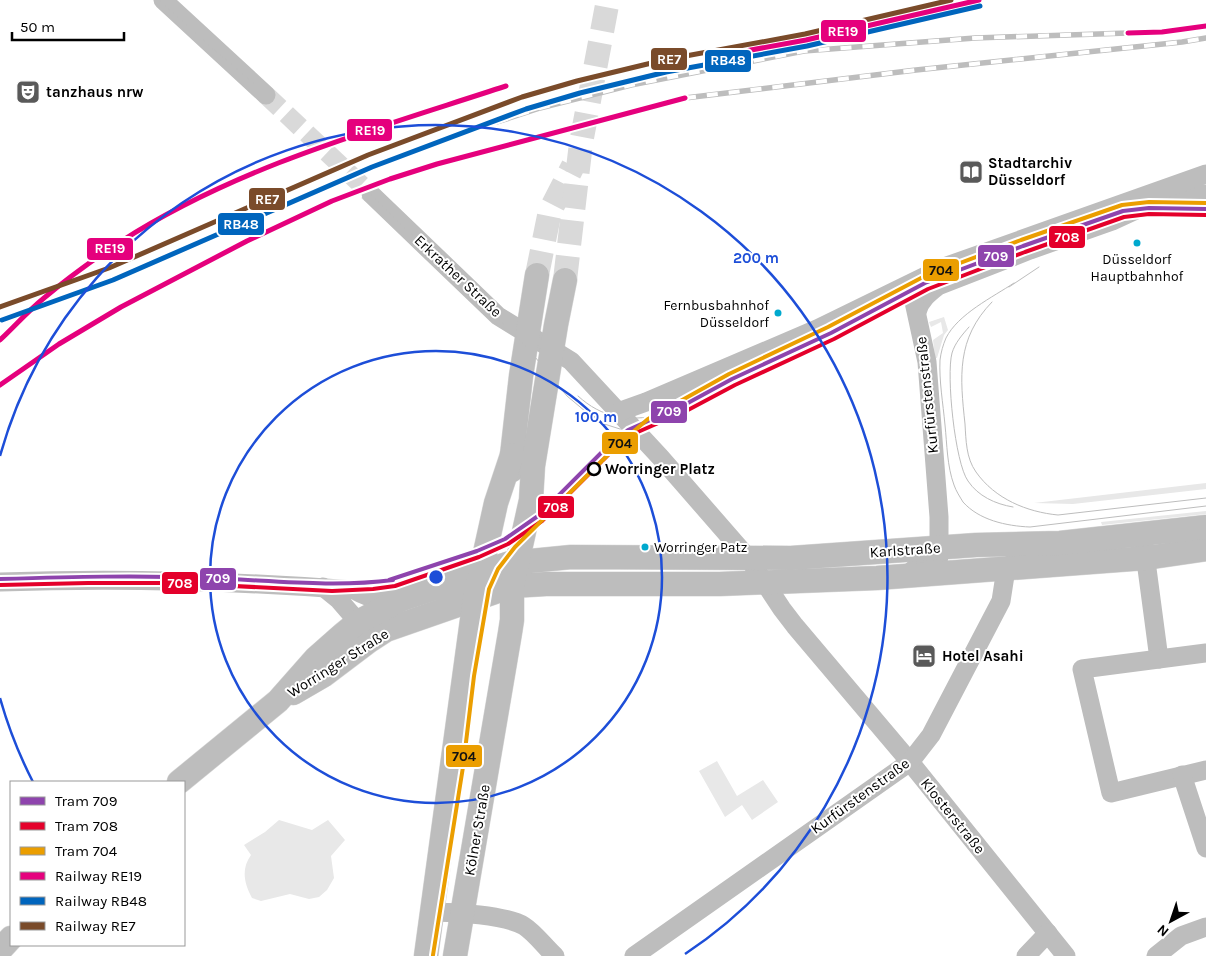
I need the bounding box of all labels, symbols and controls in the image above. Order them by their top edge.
scale bar [12,10,125,42]
text: 50 m [20,18,55,36]
line badge: RE19 [820,19,867,43]
text: RE19 [828,23,858,40]
line badge: RE7 [650,47,688,71]
line badge: RB48 [704,49,752,73]
text: RE7 [657,51,681,68]
text: RB48 [710,52,746,69]
theatre icon: tanzhaus nrw [15,79,41,105]
place label: tanzhaus nrw [46,83,144,101]
line badge: RE19 [346,118,393,142]
text: RE19 [355,122,385,139]
place label: Stadtarchiv Düsseldorf [988,154,1072,189]
library icon: Stadtarchiv Düsseldorf [958,159,984,185]
line badge: RE7 [248,187,286,211]
text: RE7 [255,191,279,208]
line badge: RB48 [217,212,265,236]
text: RB48 [223,216,259,233]
line badge: 708 [1048,225,1086,249]
text: 708 [1055,229,1079,246]
street label: Erkrather Straße [411,231,505,321]
line badge: RE19 [86,237,134,261]
marker: Düsseldorf Hauptbahnhof [1132,238,1142,248]
text: RE19 [95,240,125,257]
line badge: 709 [977,244,1015,268]
text: 709 [984,248,1008,265]
text: 200 m [733,249,779,267]
place label: Düsseldorf Hauptbahnhof [1091,251,1184,285]
line badge: 704 [922,258,960,282]
text: 704 [929,262,954,279]
place label: Fernbusbahnhof Düsseldorf [663,297,769,331]
marker: Fernbusbahnhof Düsseldorf [773,308,783,318]
street label: Kurfürstenstraße [912,336,942,454]
line badge: 709 [650,400,688,424]
text: 709 [657,403,681,420]
text: 100 m [575,408,617,426]
line badge: 704 [601,431,639,455]
text: 704 [608,435,633,452]
place label: Worringer Platz [605,460,715,478]
marker: Worringer Platz [587,462,601,476]
line badge: 708 [537,495,575,519]
text: 708 [544,499,568,516]
place label: Worringer Patz [654,539,747,556]
street label: Karlstraße [869,539,941,561]
marker: Worringer Patz [640,542,650,552]
line badge: 709 [199,567,237,591]
centre of rings [427,568,445,586]
text: 709 [206,570,230,587]
line badge: 708 [161,571,199,595]
text: 708 [168,575,192,592]
street label: Worringer Straße [284,625,392,701]
hotel icon: Hotel Asahi [911,643,937,669]
place label: Hotel Asahi [942,647,1024,665]
line badge: 704 [445,744,483,768]
text: 704 [452,748,477,765]
street label: Kurfürstenstraße [807,754,913,838]
street label: Klosterstraße [917,774,989,858]
legend [10,781,185,946]
street label: Kölner Straße [460,783,494,877]
text: Tram 709 [55,792,117,810]
text: Tram 708 [55,817,118,835]
text: Tram 704 [55,842,118,860]
text: Railway RE19 [55,867,142,885]
text: Railway RB48 [55,892,147,910]
north arrow [1146,896,1196,946]
text: Railway RE7 [55,917,135,935]
text: N [1154,921,1172,940]

